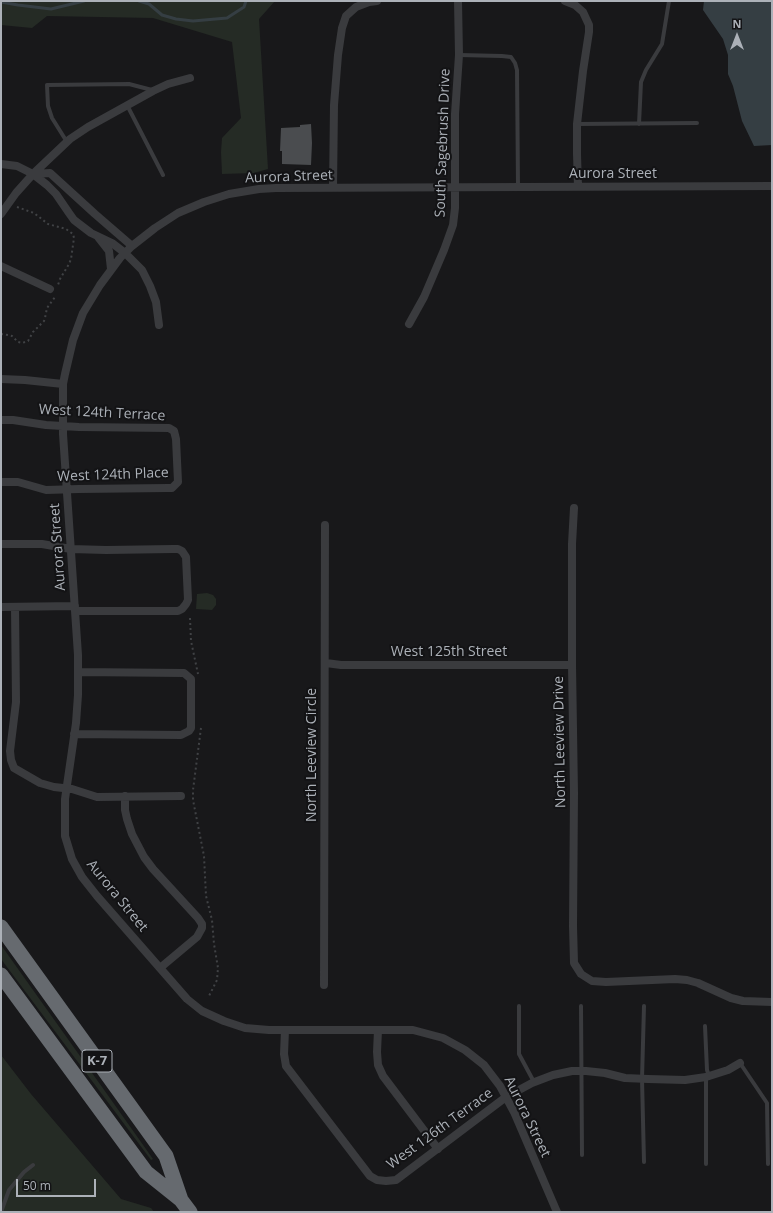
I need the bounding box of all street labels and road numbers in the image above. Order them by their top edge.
street label: South Sagebrush Drive [432,68,454,218]
street label: Aurora Street [569,166,657,182]
street label: Aurora Street [245,167,333,187]
street label: West 124th Terrace [38,401,166,425]
street label: West 124th Place [57,465,169,485]
street label: Aurora Street [47,503,69,591]
street label: West 125th Street [391,644,507,660]
street label: North Leeview Drive [550,676,570,808]
street label: North Leeview Circle [304,688,320,822]
street label: Aurora Street [83,857,151,935]
road number: K-7 [82,1050,112,1072]
street label: Aurora Street [500,1074,554,1160]
street label: West 126th Terrace [384,1085,496,1173]

